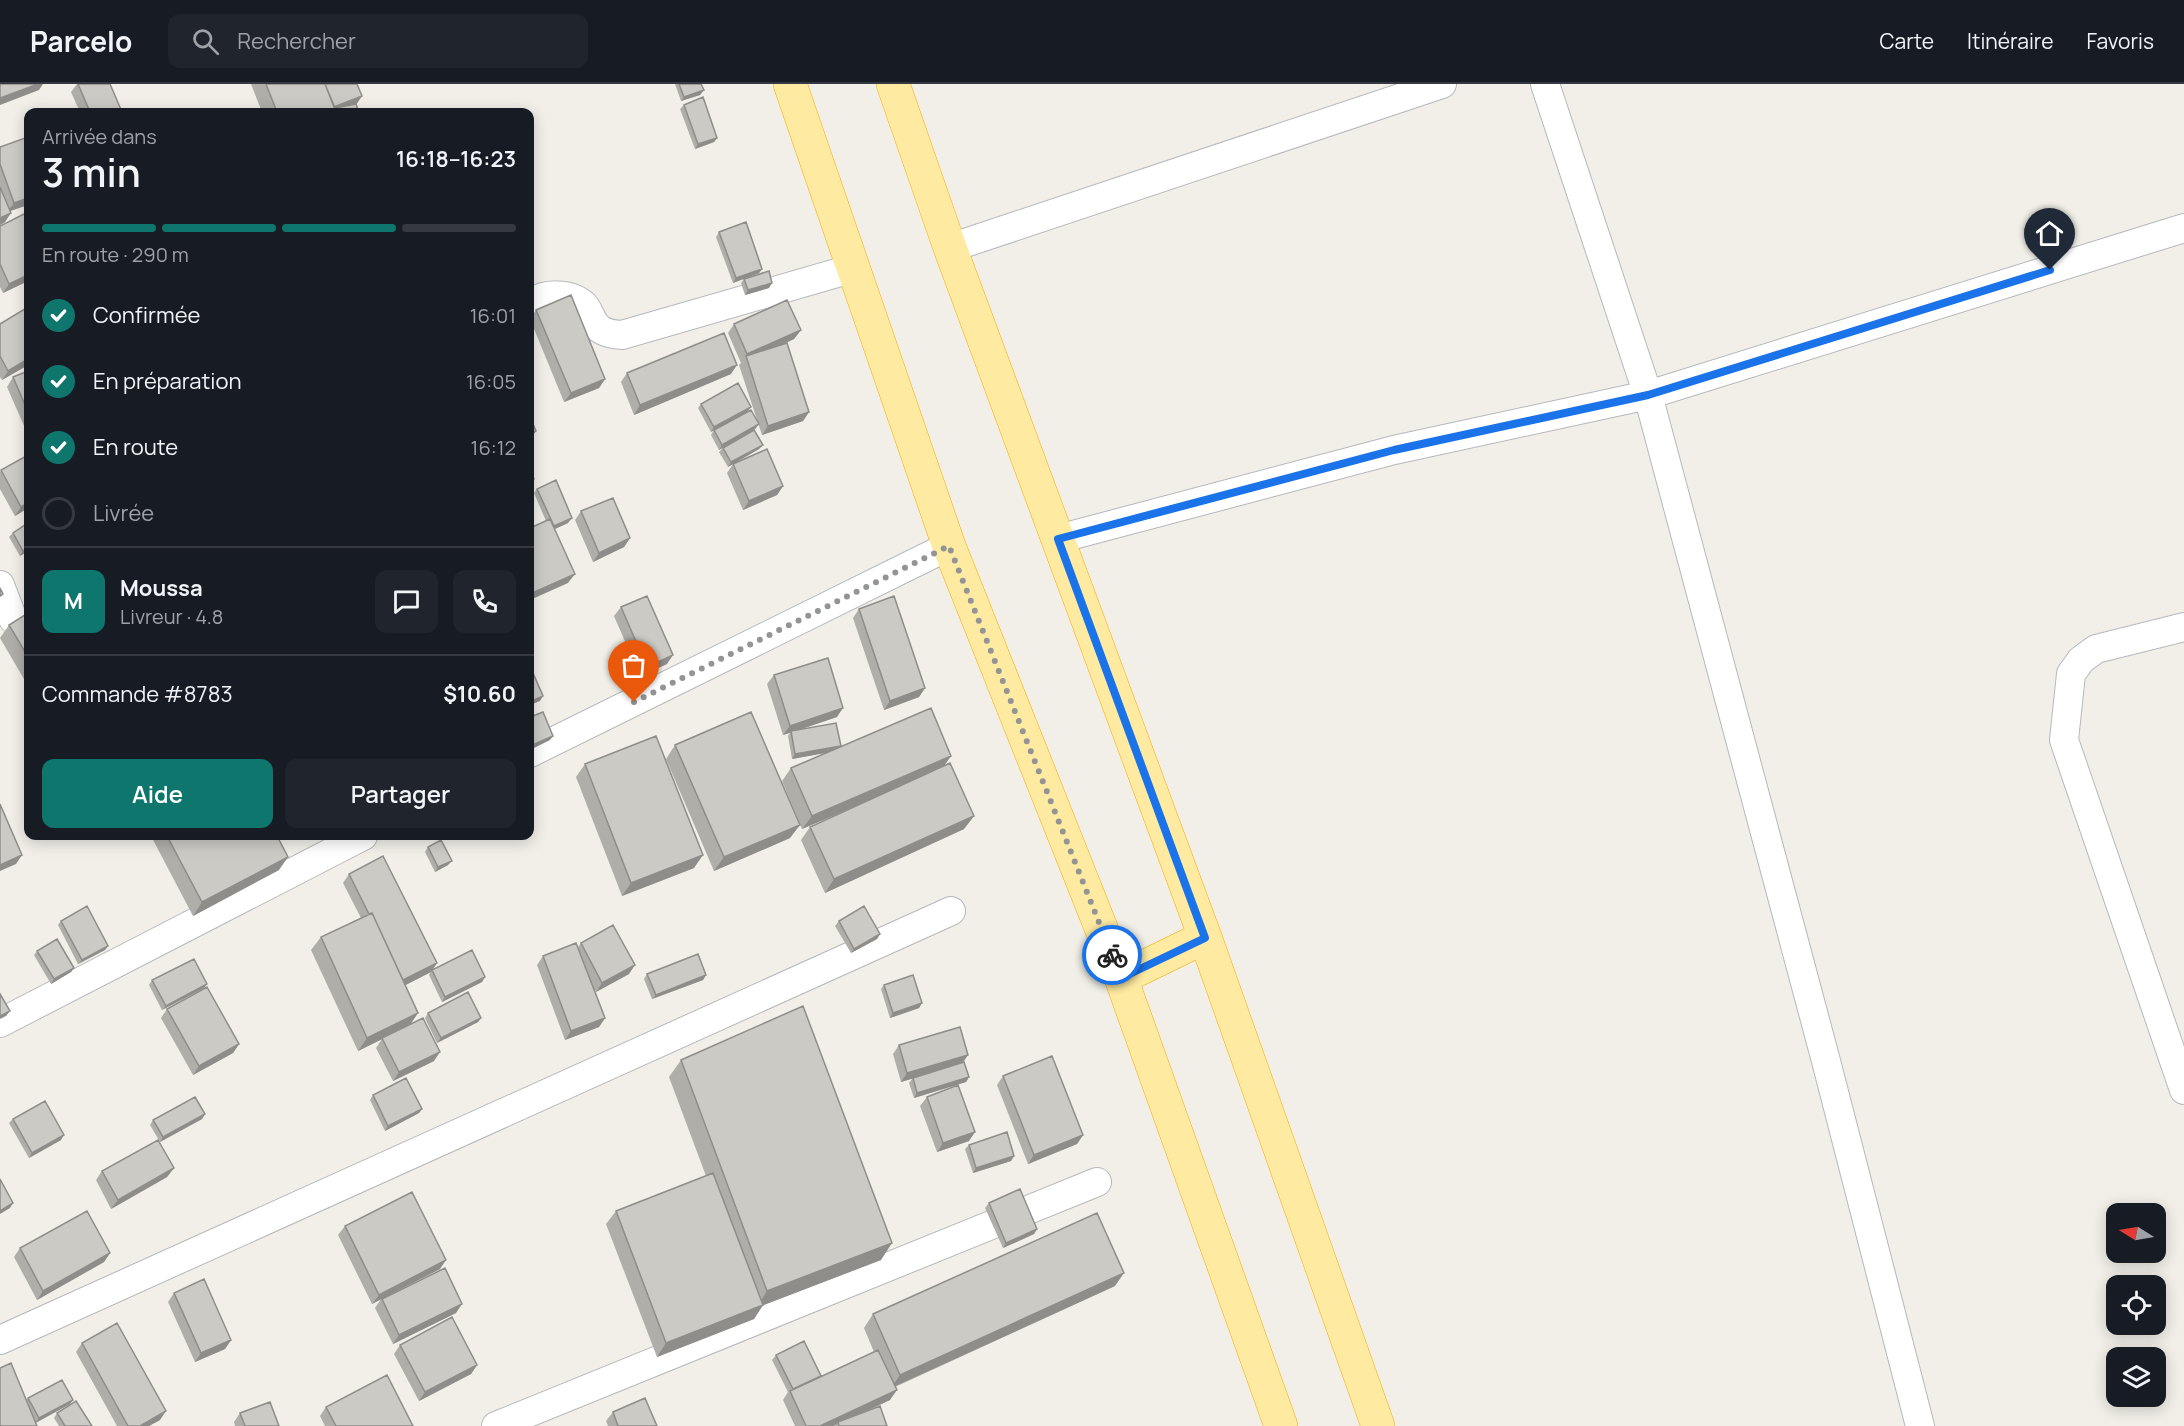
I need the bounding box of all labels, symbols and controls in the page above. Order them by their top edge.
search box [168,14,588,68]
text: Parcelo [30,22,132,60]
icon: search [189,25,222,58]
text: Rechercher [237,26,356,56]
text: Carte [1880,27,1934,55]
text: Itinéraire [1967,27,2053,55]
text: Favoris [2086,27,2154,55]
text: Arrivée dans [42,123,157,150]
text: 16:18–16:23 [396,144,516,174]
text: 3 min [42,145,141,199]
pin [2024,208,2075,270]
icon: home [2033,217,2066,250]
text: En route · 290 m [42,241,189,268]
icon: check [42,299,75,332]
text: Confirmée [93,300,200,330]
text: 16:01 [470,302,516,329]
icon: check [42,365,75,398]
text: En préparation [93,366,241,396]
text: 16:05 [466,368,516,395]
icon: check [42,431,75,464]
text: En route [93,432,178,462]
text: 16:12 [471,434,516,461]
text: Livrée [93,498,154,528]
button: chat [375,570,438,633]
button: phone [453,570,516,633]
text: Moussa [120,573,203,603]
text: M [64,586,83,616]
text: Livreur · 4.8 [120,603,223,630]
pin [608,640,659,702]
icon: bag [617,649,650,682]
text: Commande #8783 [42,679,233,709]
text: $10.60 [443,679,516,709]
button: Aide [42,759,273,828]
button: Partager [285,759,516,828]
courier [1082,925,1142,985]
icon: bike [1096,939,1129,972]
north arrow [2106,1203,2166,1263]
map controls [2106,1203,2166,1407]
button: locate [2106,1275,2166,1335]
button: layers [2106,1347,2166,1407]

